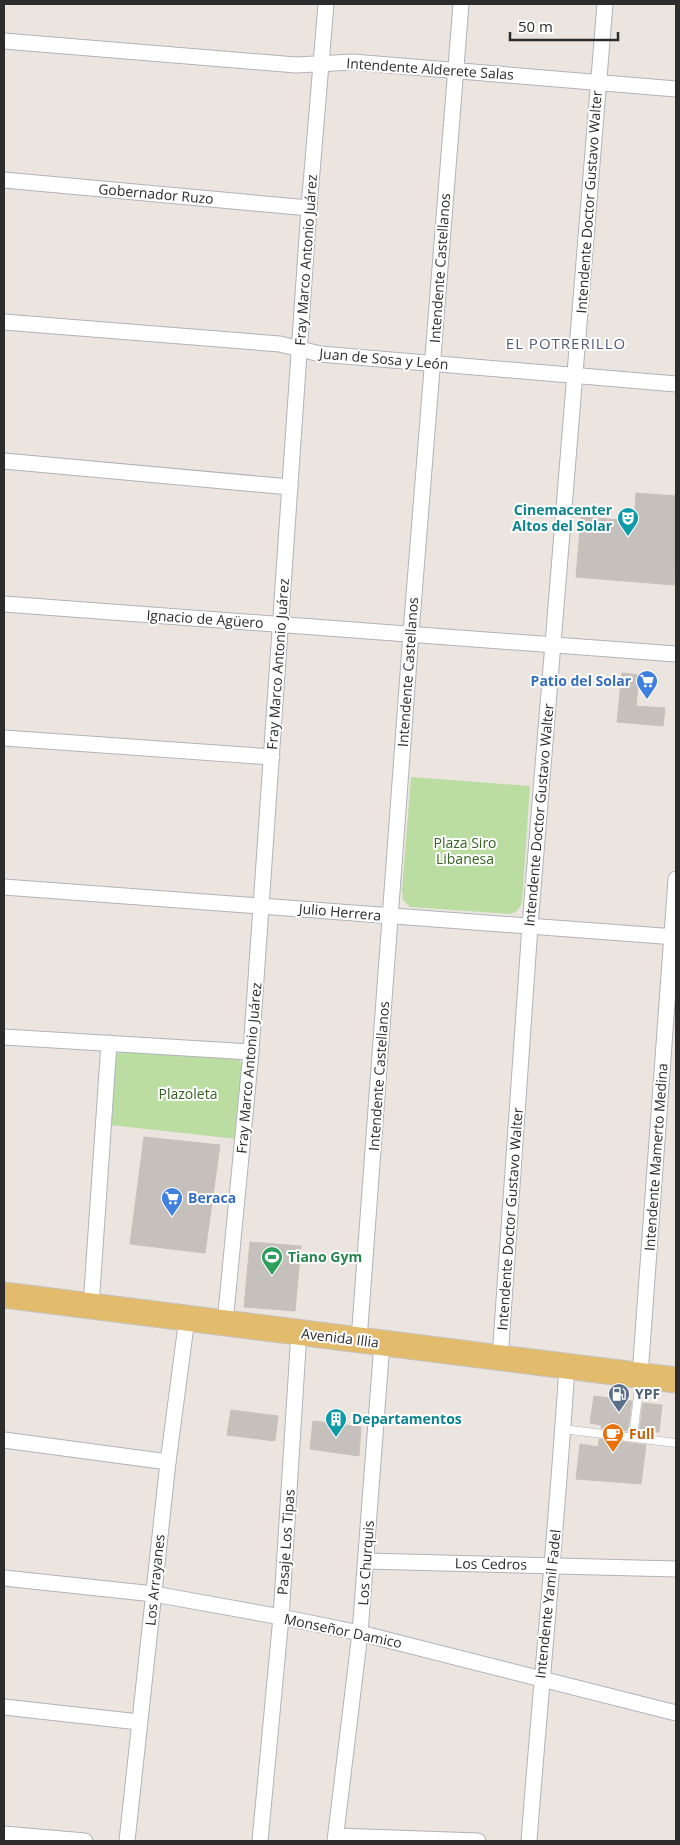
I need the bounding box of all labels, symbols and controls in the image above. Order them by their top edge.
scale bar [510,10,618,42]
text: 50 m [518,16,553,36]
street label: Intendente Alderete Salas [346,53,515,84]
street label: Intendente Doctor Gustavo Walter [571,90,606,314]
street label: Fray Marco Antonio Juárez [290,173,321,346]
street label: Gobernador Ruzo [98,179,214,208]
street label: Intendente Castellanos [425,192,454,343]
district label: EL POTRERILLO [506,333,626,353]
street label: Juan de Sosa y León [317,343,449,374]
place label: Cinemacenter Altos del Solar [512,500,613,535]
theatre icon: Cinemacenter Altos del Solar [616,506,640,537]
street label: Fray Marco Antonio Juárez [262,577,293,750]
street label: Intendente Castellanos [393,596,422,747]
street label: Ignacio de Agüero [146,605,264,632]
supermarket icon: Patio del Solar [635,669,659,700]
place label: Patio del Solar [531,671,632,690]
street label: Intendente Doctor Gustavo Walter [519,702,558,927]
park label: Plaza Siro Libanesa [433,833,497,868]
street label: Julio Herrera [296,898,382,925]
street label: Fray Marco Antonio Juárez [232,981,265,1154]
street label: Intendente Castellanos [364,1000,393,1151]
street label: Intendente Mamerto Medina [639,1062,672,1252]
park label: Plazoleta [159,1084,217,1103]
street label: Intendente Doctor Gustavo Walter [492,1107,527,1331]
supermarket icon: Beraca [160,1186,184,1217]
place label: Beraca [188,1188,236,1207]
sports icon: Tiano Gym [260,1245,284,1276]
place label: Tiano Gym [288,1247,362,1266]
street label: Avenida Illia [300,1323,380,1352]
fuel station icon: YPF [607,1382,631,1413]
place label: YPF [635,1384,660,1403]
building icon: Departamentos [324,1407,348,1438]
place label: Departamentos [352,1409,462,1428]
cafe icon: Full [601,1422,625,1453]
place label: Full [629,1424,654,1443]
street label: Pasaje Los Tipas [272,1488,299,1595]
street label: Los Churquis [353,1520,378,1606]
street label: Intendente Yamil Fadel [530,1529,565,1679]
street label: Los Arrayanes [140,1533,169,1627]
street label: Los Cedros [455,1553,528,1574]
street label: Monseñor Damico [282,1609,404,1652]

